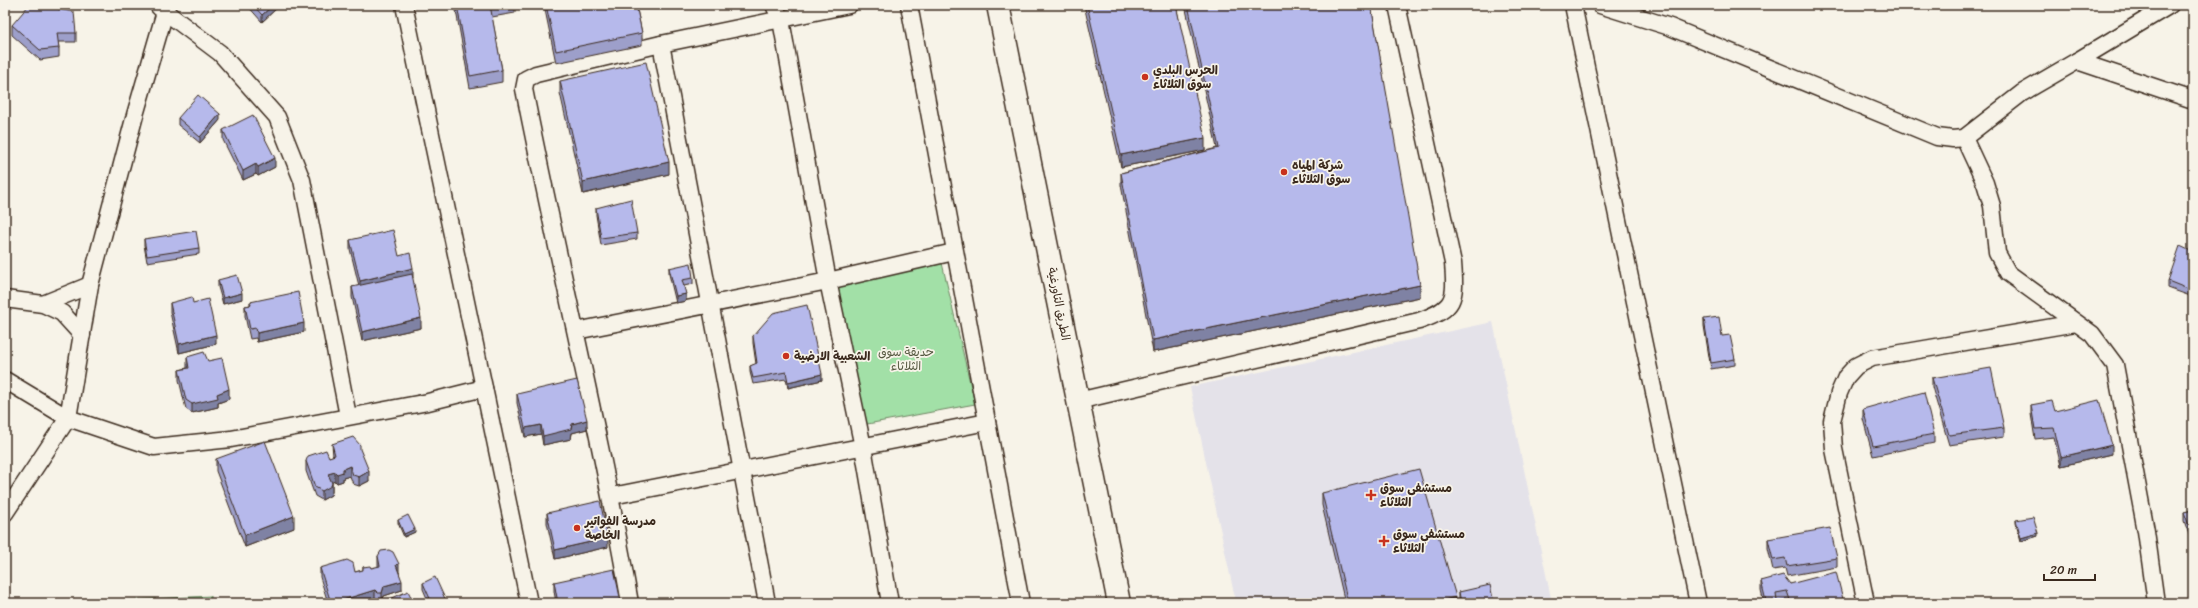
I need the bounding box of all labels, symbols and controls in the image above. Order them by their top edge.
place label: الحرس البلدي سوق الثلاثاء [1153,59,1218,95]
marker: الحرس البلدي سوق الثلاثاء [1140,72,1150,82]
place label: شركة المياه سوق الثلاثاء [1292,154,1350,190]
marker: شركة المياه سوق الثلاثاء [1279,167,1289,177]
street label: الطريق التاورغية [1041,265,1077,343]
park label: حديقة سوق الثلاثاء [878,341,934,377]
place label: الشعبية الارضية [794,345,870,367]
marker: الشعبية الارضية [781,351,791,361]
place label: مستشفى سوق الثلاثاء [1380,477,1452,513]
marker: مستشفى سوق الثلاثاء [1365,489,1377,501]
place label: مدرسة الفواتير الخاصة [584,510,656,546]
marker: مدرسة الفواتير الخاصة [572,523,582,533]
place label: مستشفي سوق الثلاثاء [1393,523,1465,559]
marker: مستشفي سوق الثلاثاء [1378,535,1390,547]
scale bar [2044,556,2095,582]
text: 20 m [2050,559,2077,581]

